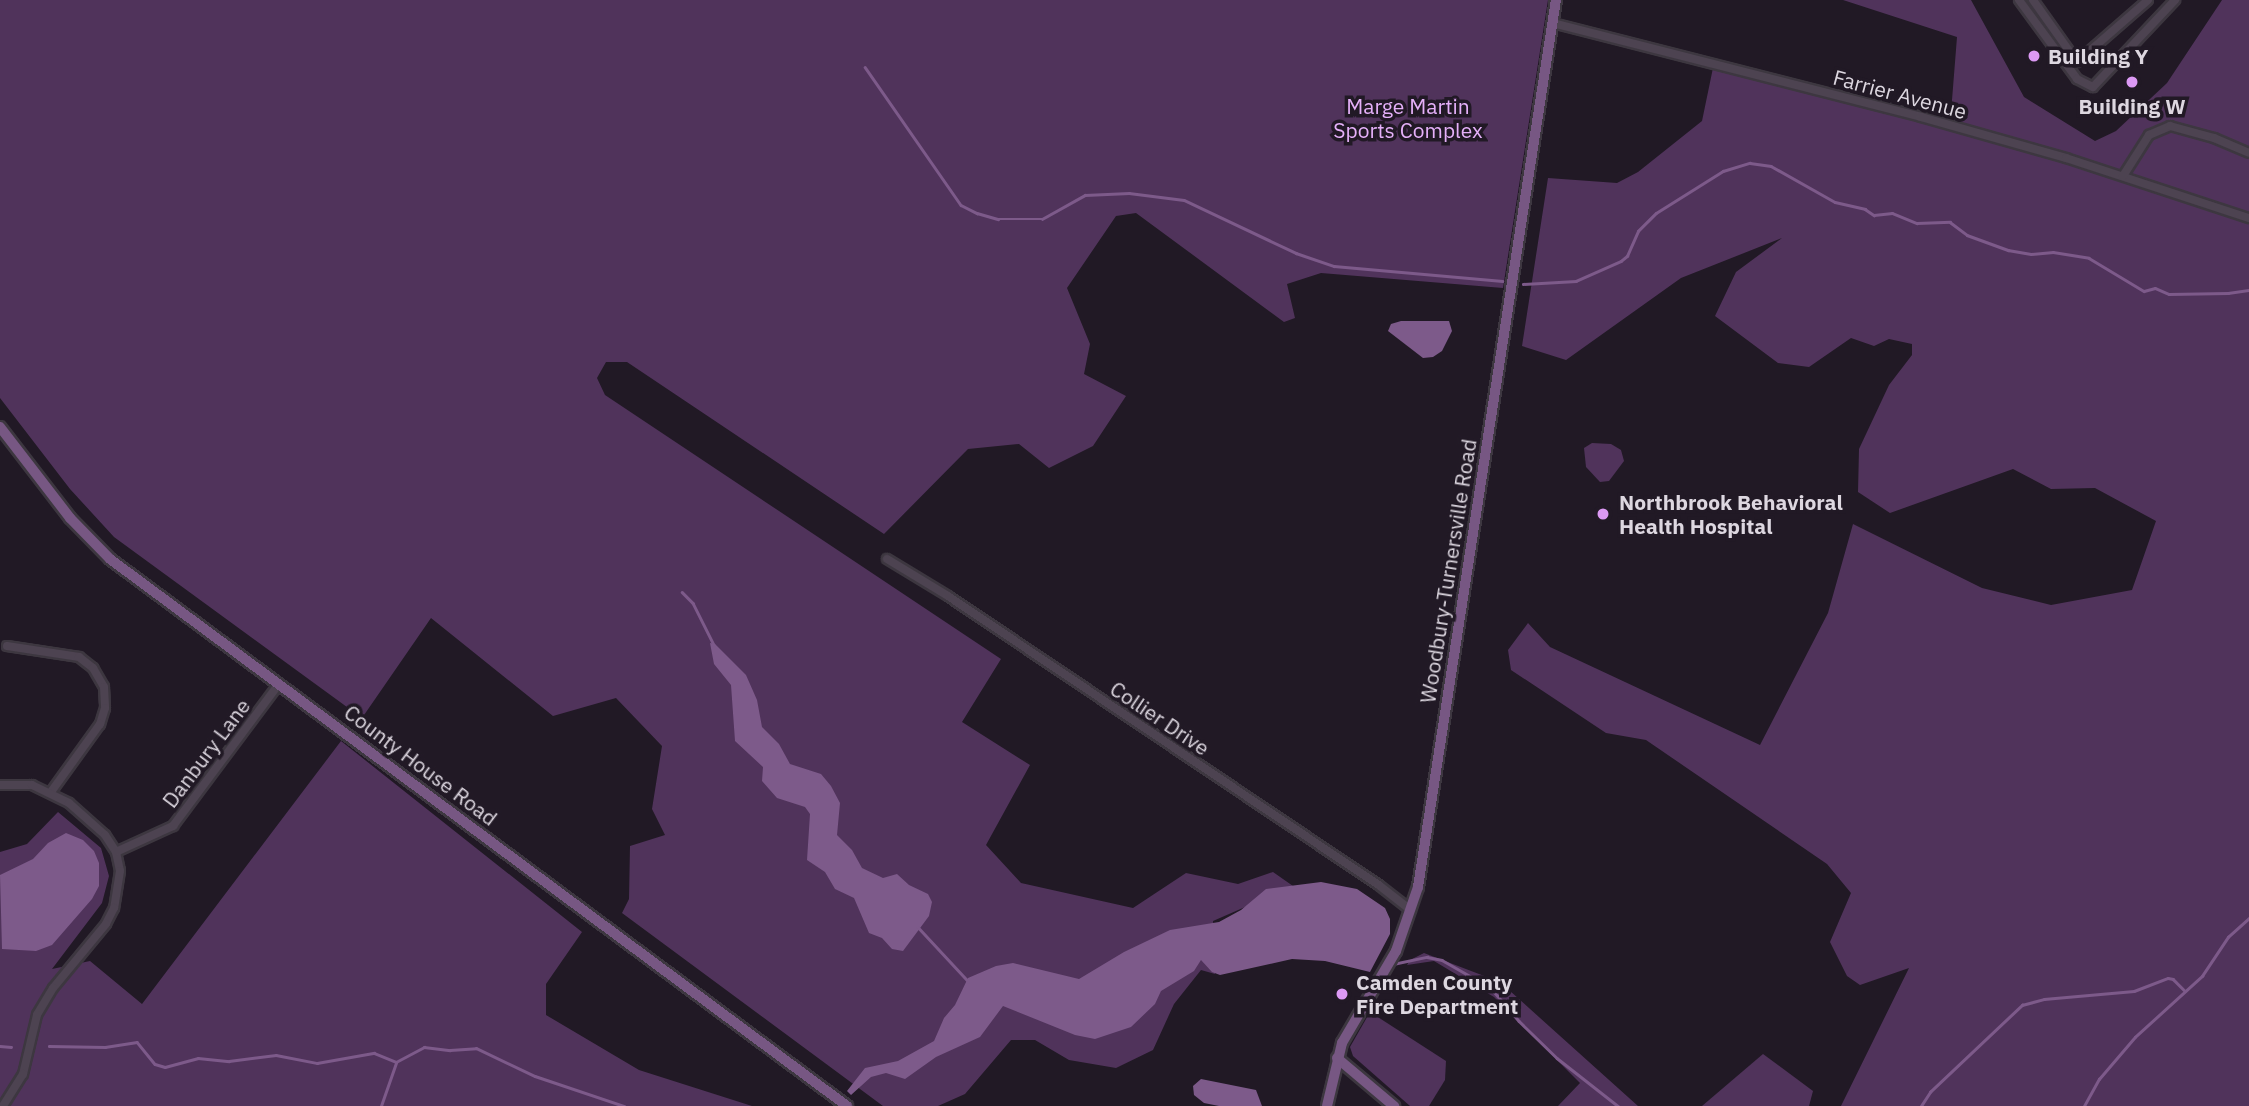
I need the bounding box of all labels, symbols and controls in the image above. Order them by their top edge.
place label: Building Y [2048,43,2148,69]
marker: Building Y [2026,48,2042,64]
street label: Farrier Avenue [1831,64,1969,124]
marker: Building W [2124,74,2140,90]
park label: Marge Martin Sports Complex [1333,93,1483,143]
place label: Building W [2078,93,2186,119]
street label: Woodbury-Turnersville Road [1415,437,1481,705]
place label: Northbrook Behavioral Health Hospital [1619,489,1843,539]
marker: Northbrook Behavioral Health Hospital [1593,504,1613,524]
street label: Collier Drive [1106,676,1214,760]
street label: Danbury Lane [157,694,255,812]
street label: County House Road [340,699,502,831]
place label: Camden County Fire Department [1356,969,1518,1019]
marker: Camden County Fire Department [1334,986,1350,1002]

